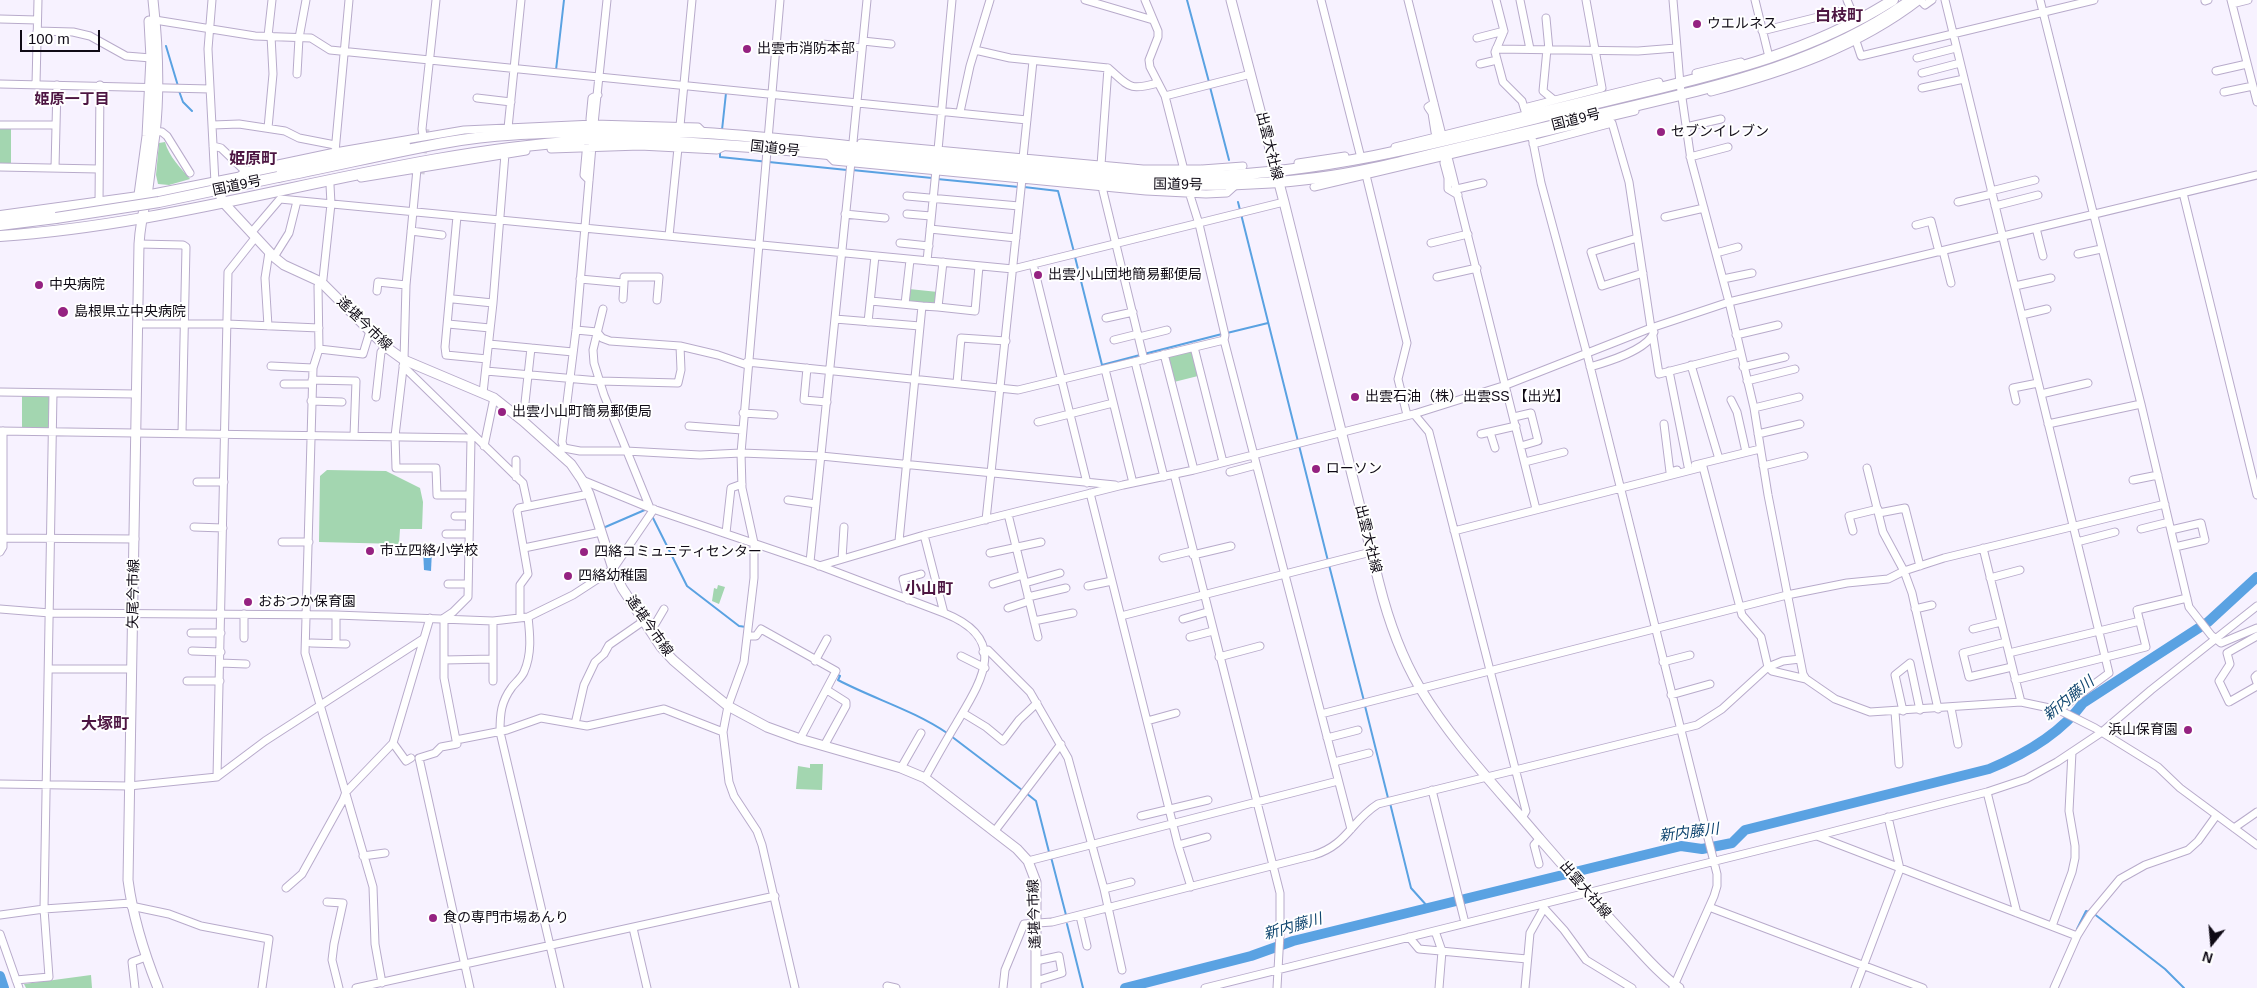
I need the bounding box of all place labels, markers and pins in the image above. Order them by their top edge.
place label: ウエルネス [1707,16,1777,32]
marker: ウエルネス [1691,18,1703,30]
place label: 出雲市消防本部 [757,41,855,57]
marker: 出雲市消防本部 [741,43,753,55]
place label: セブンイレブン [1671,124,1769,140]
marker: セブンイレブン [1655,126,1667,138]
place label: 出雲小山団地簡易郵便局 [1048,267,1202,283]
marker: 出雲小山団地簡易郵便局 [1032,269,1044,281]
place label: 中央病院 [49,277,105,293]
marker: 中央病院 [33,279,45,291]
place label: 島根県立中央病院 [74,304,186,320]
marker: 島根県立中央病院 [56,305,70,319]
place label: 出雲石油（株）出雲SS 【出光】 [1365,389,1570,405]
marker: 出雲石油（株）出雲SS 【出光】 [1349,391,1361,403]
place label: 出雲小山町簡易郵便局 [512,404,652,420]
marker: 出雲小山町簡易郵便局 [496,406,508,418]
place label: ローソン [1326,461,1382,477]
marker: ローソン [1310,463,1322,475]
place label: 市立四絡小学校 [380,543,478,559]
place label: 四絡コミュニティセンター [594,544,762,560]
marker: 市立四絡小学校 [364,545,376,557]
marker: 四絡コミュニティセンター [578,546,590,558]
place label: 四絡幼稚園 [578,568,648,584]
marker: 四絡幼稚園 [562,570,574,582]
place label: おおつか保育園 [258,594,356,610]
marker: おおつか保育園 [242,596,254,608]
place label: 浜山保育園 [2108,722,2178,738]
marker: 浜山保育園 [2182,724,2194,736]
place label: 食の専門市場あんり [443,910,569,926]
marker: 食の専門市場あんり [427,912,439,924]

